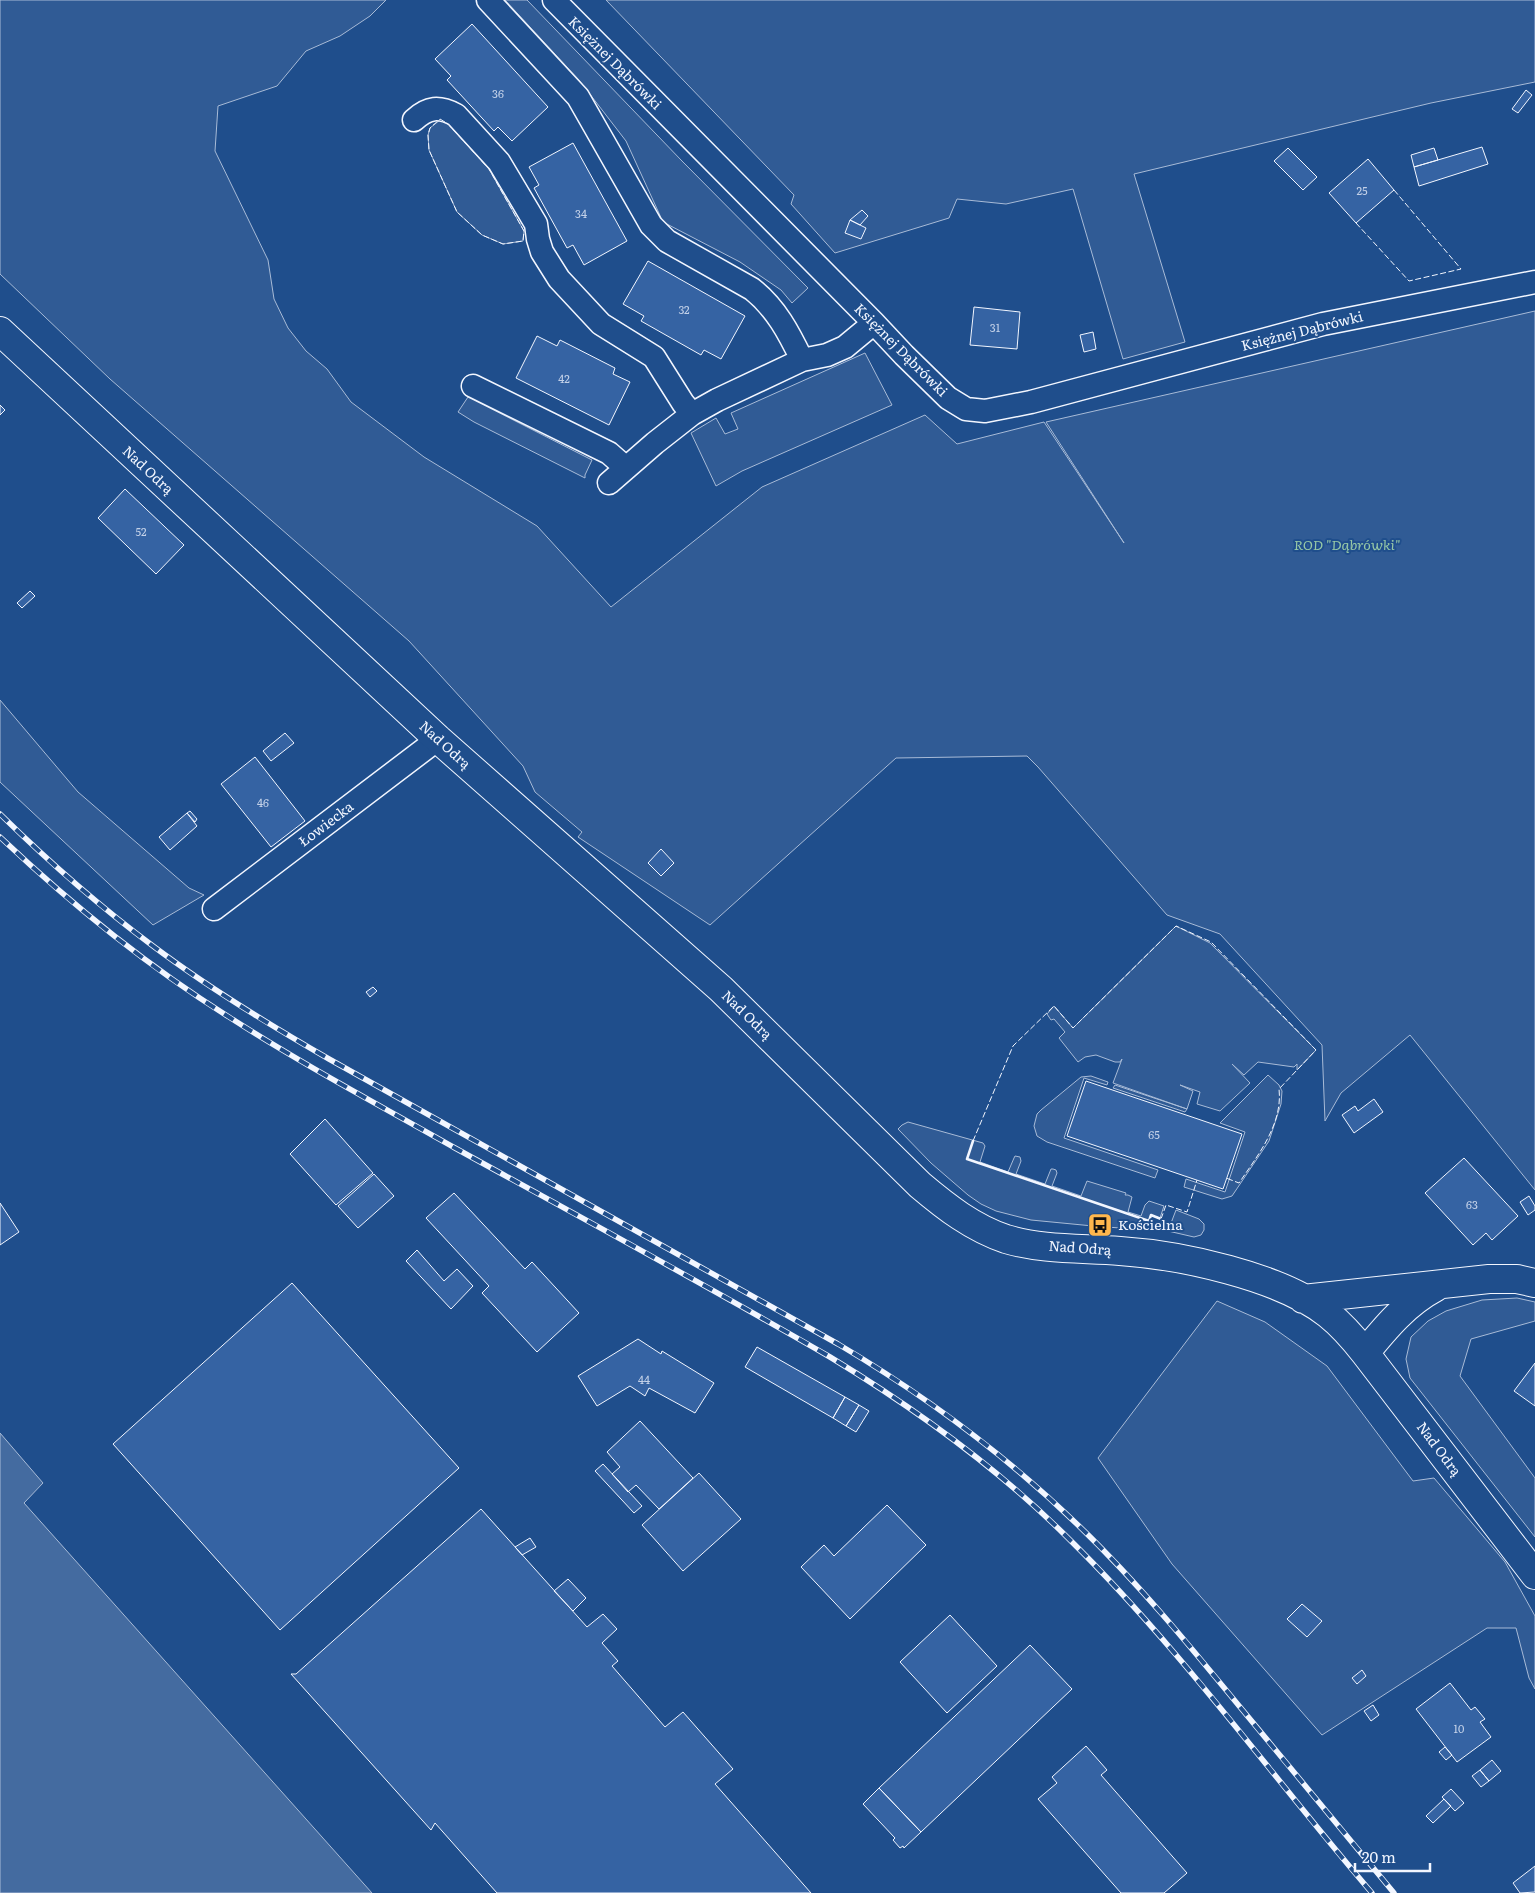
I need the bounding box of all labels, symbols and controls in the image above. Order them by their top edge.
street label: Księżnej Dąbrówki [565,11,667,114]
house number: 36 [492,85,504,101]
house number: 25 [1356,182,1368,198]
house number: 34 [575,205,587,221]
street label: Księżnej Dąbrówki [851,298,953,401]
house number: 32 [678,301,690,317]
street label: Księżnej Dąbrówki [1239,305,1365,355]
house number: 31 [990,319,1001,335]
house number: 42 [558,370,570,386]
street label: Nad Odrą [119,440,179,498]
house number: 52 [135,523,147,539]
park label: ROD "Dąbrówki" [1294,534,1400,554]
street label: Nad Odrą [416,716,476,773]
house number: 46 [257,794,269,810]
street label: Łowiecka [294,796,357,850]
street label: Nad Odrą [718,985,778,1044]
house number: 65 [1148,1126,1160,1142]
house number: 63 [1466,1196,1478,1212]
bus stop icon: Kościelna [1087,1212,1113,1238]
place label: Kościelna [1118,1214,1183,1234]
street label: Nad Odrą [1048,1235,1113,1259]
house number: 44 [638,1371,650,1387]
street label: Nad Odrą [1413,1417,1467,1480]
house number: 10 [1454,1720,1464,1736]
scale bar [1355,1840,1430,1872]
text: 20 m [1362,1845,1396,1868]

